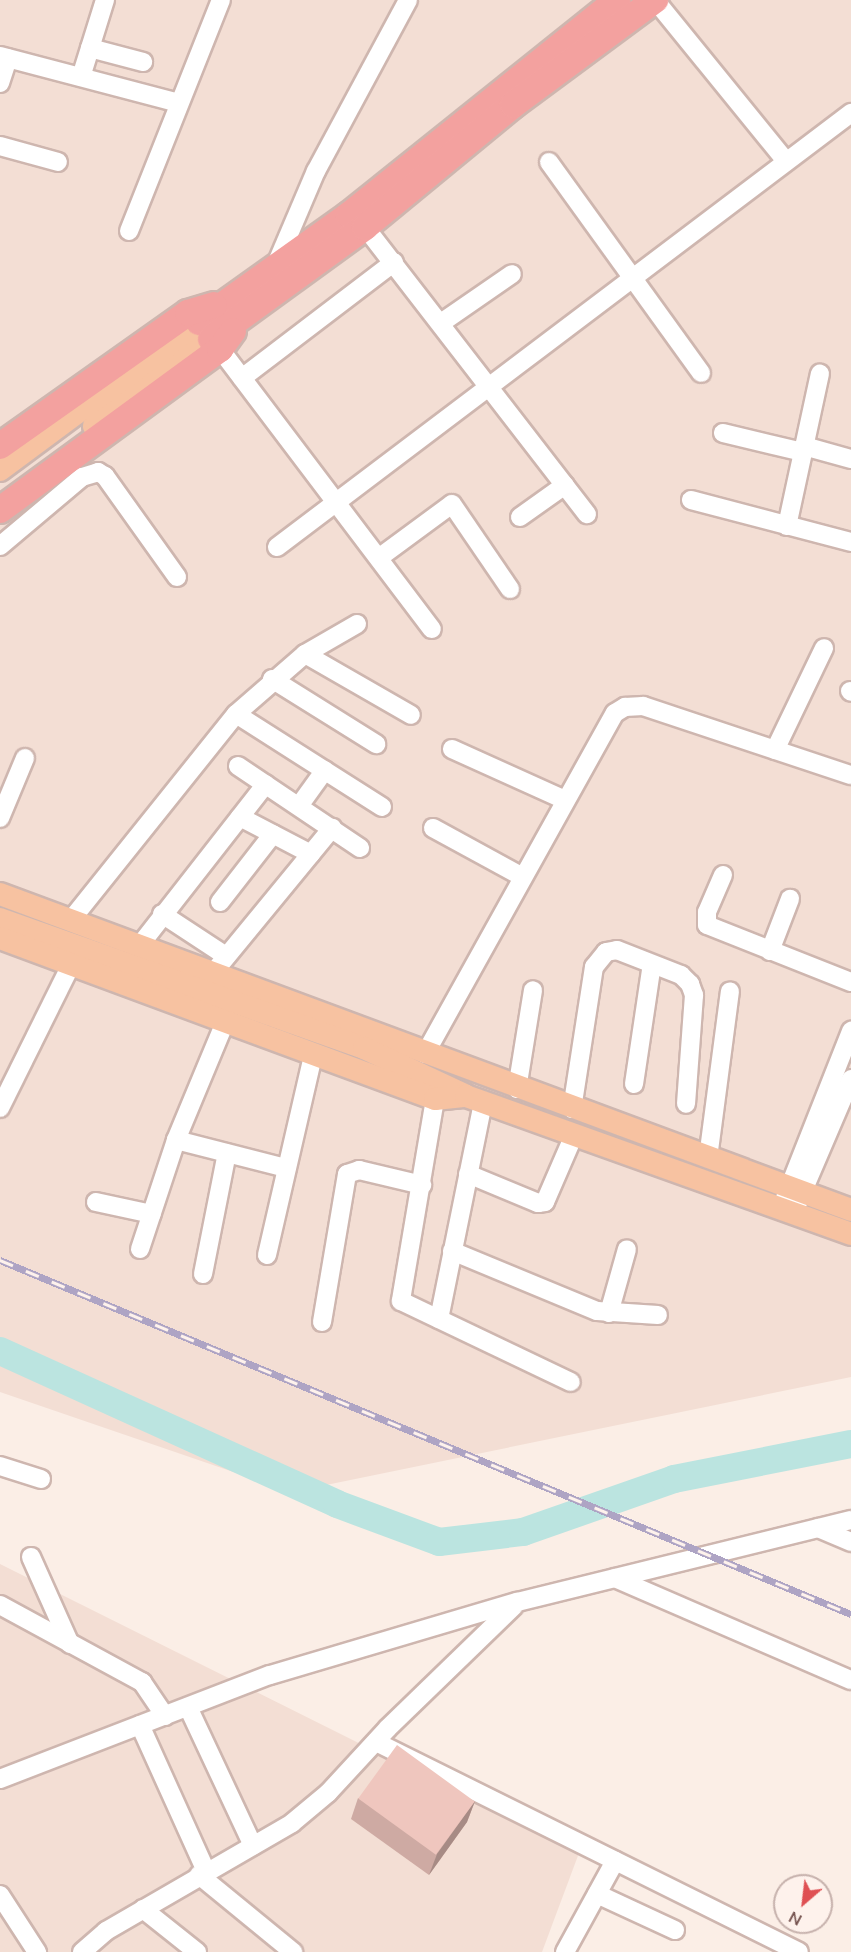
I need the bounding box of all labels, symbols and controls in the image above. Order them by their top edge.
north arrow [773,1874,833,1934]
text: N [785,1906,806,1931]

